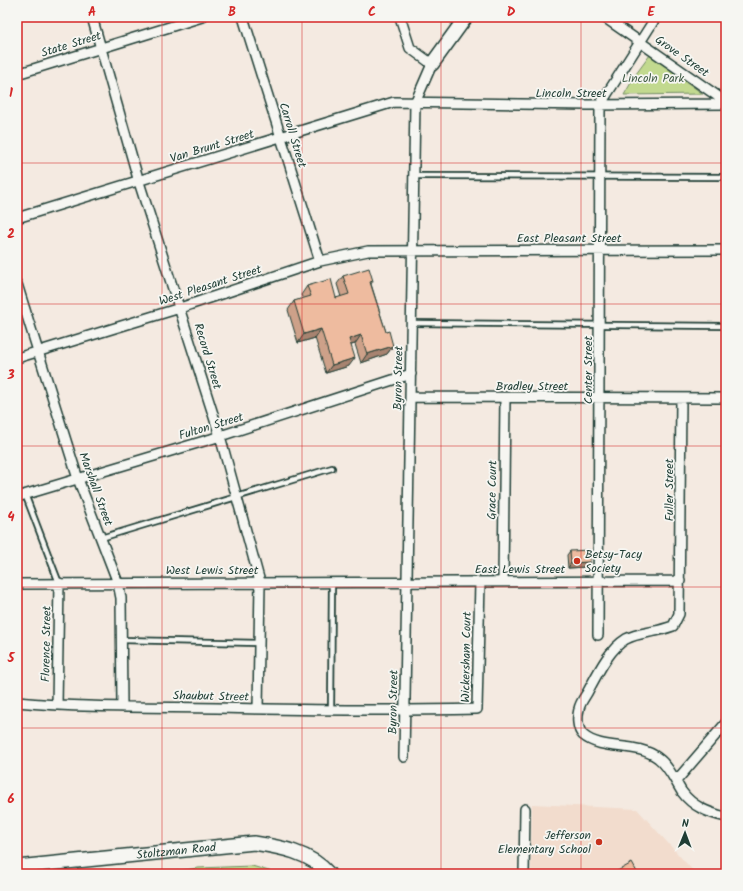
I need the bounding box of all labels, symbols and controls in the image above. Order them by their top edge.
text: A [88,2,96,23]
text: B [228,2,236,23]
text: C [368,2,376,23]
text: D [507,2,516,23]
text: E [647,2,655,23]
street label: State Street [39,26,104,63]
street label: Grove Street [651,31,713,82]
park label: Lincoln Park [622,69,685,88]
text: 1 [9,83,13,104]
street label: Lincoln Street [535,84,607,103]
street label: Carroll Street [274,100,312,170]
street label: Van Brunt Street [168,125,257,168]
text: 2 [7,224,15,245]
street label: East Pleasant Street [517,229,622,248]
street label: West Pleasant Street [156,260,264,311]
street label: Record Street [188,321,227,392]
street label: Center Street [579,336,598,404]
street label: Byron Street [388,345,409,410]
text: 3 [6,365,15,386]
street label: Bradley Street [496,377,569,396]
street label: Fulton Street [176,408,246,445]
street label: Marshall Street [73,450,118,529]
street label: Fuller Street [660,458,679,521]
street label: Grace Court [482,460,503,520]
text: 4 [7,507,15,528]
place label: Betsy-Tacy Society [585,545,642,578]
marker: Betsy-Tacy Society [572,556,582,566]
street label: East Lewis Street [475,560,566,579]
street label: West Lewis Street [166,561,259,580]
street label: Florence Street [36,605,57,682]
street label: Wickersham Court [456,611,477,703]
text: 5 [7,648,16,669]
street label: Byron Street [383,669,404,734]
street label: Shaubut Street [173,686,250,707]
text: 6 [7,789,15,810]
north arrow [665,813,705,853]
text: N [682,815,689,833]
place label: Jefferson Elementary School [498,826,591,859]
marker: Jefferson Elementary School [594,837,604,847]
street label: Stoltzman Road [136,838,218,865]

